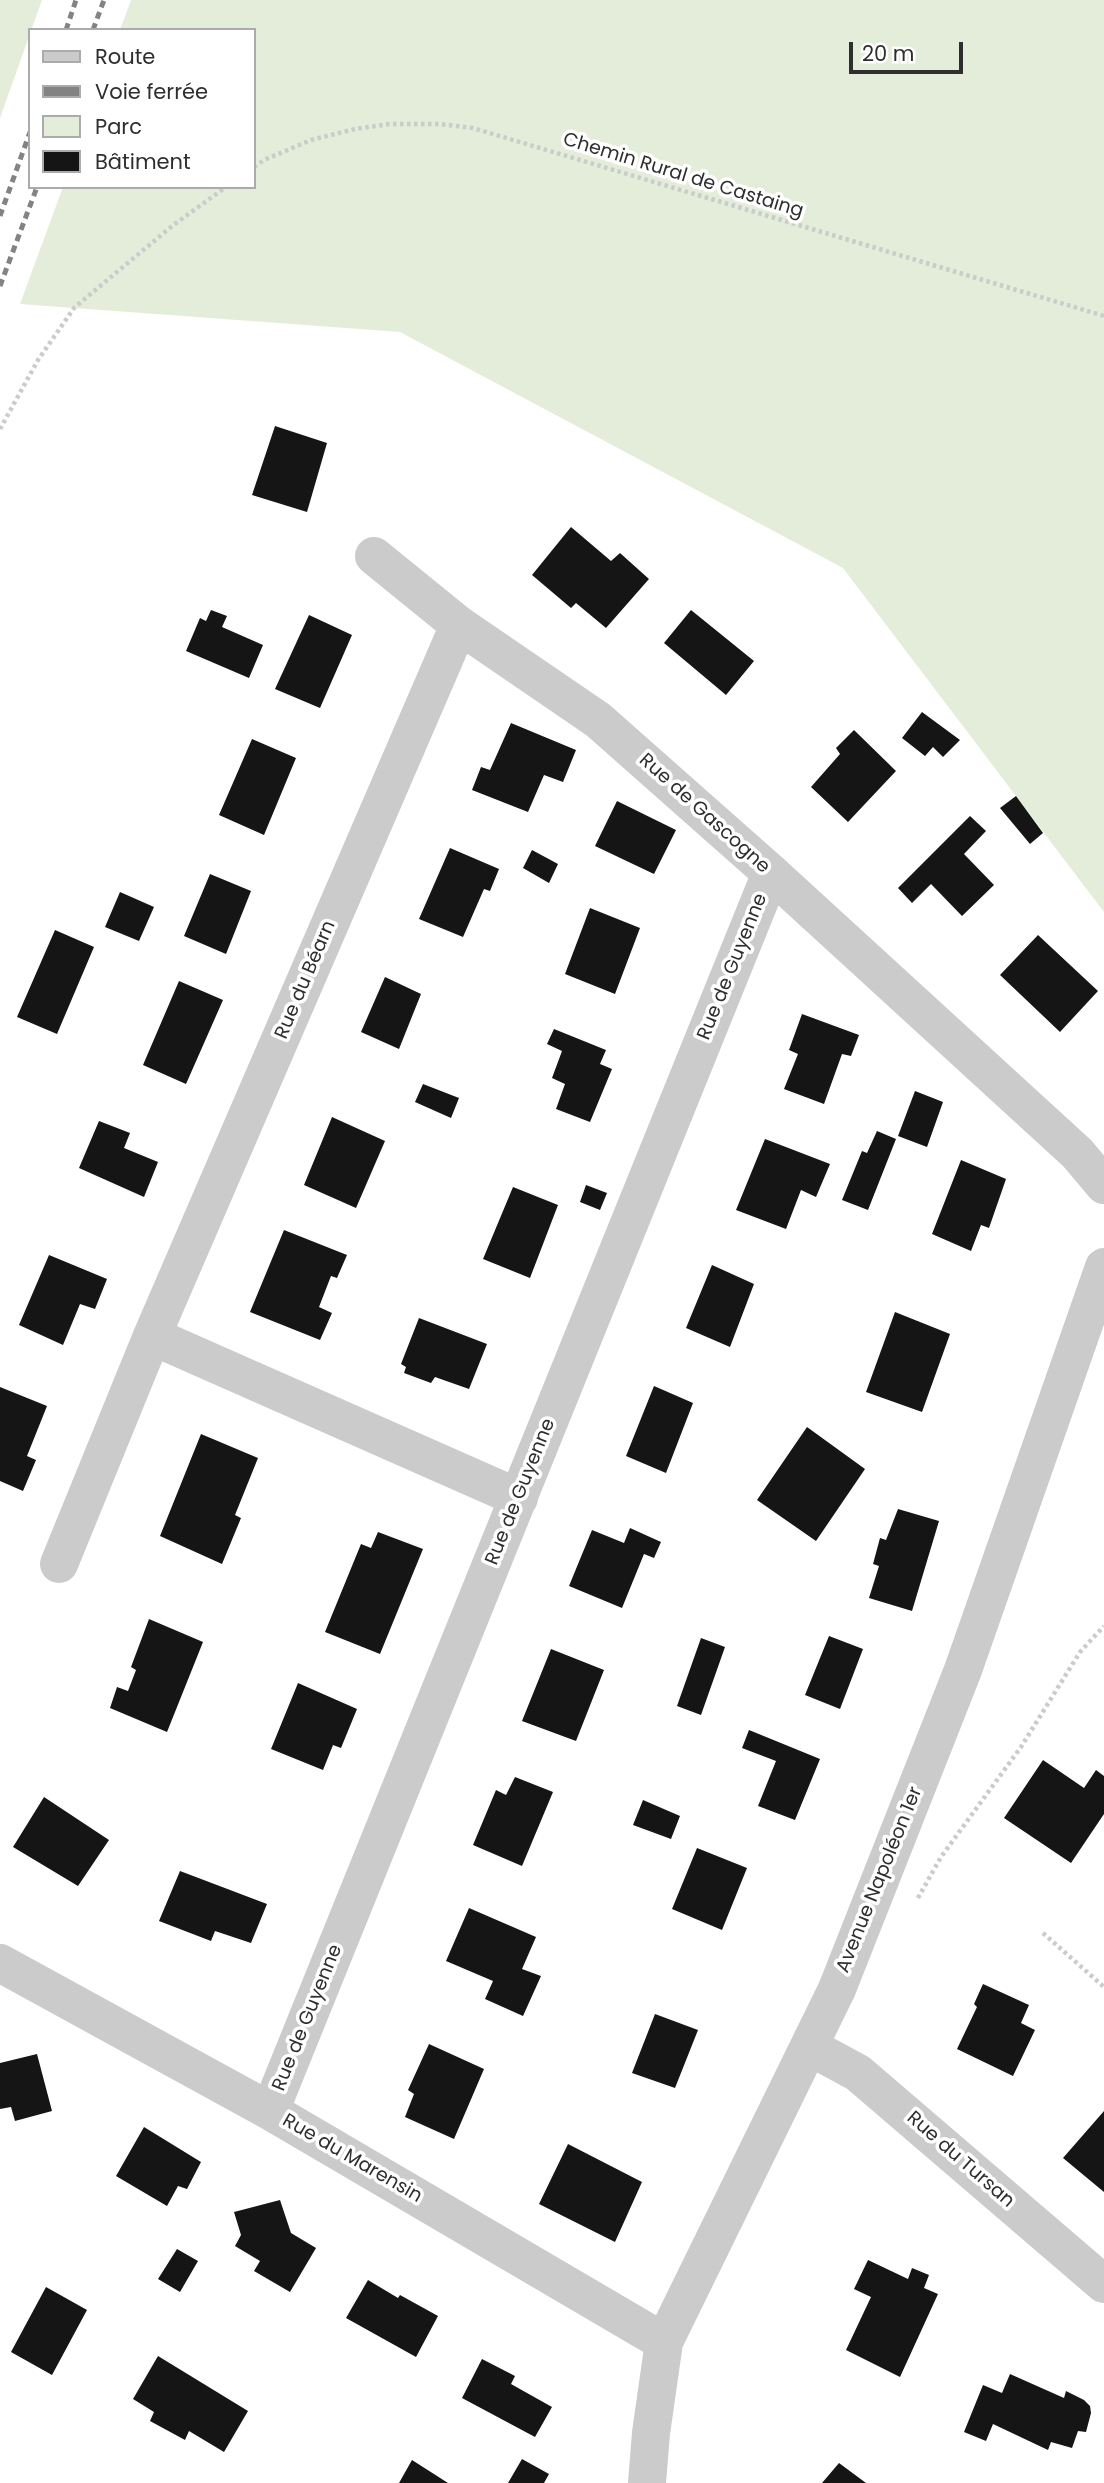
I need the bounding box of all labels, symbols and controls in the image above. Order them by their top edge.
legend [28,28,256,189]
scale bar [852,28,966,72]
text: 20 m [862,39,915,68]
text: Route [95,42,155,71]
text: Voie ferrée [95,77,208,106]
text: Parc [95,112,142,141]
street label: Chemin Rural de Castaing [560,129,806,223]
text: Bâtiment [95,147,191,176]
street label: Rue de Gascogne [634,749,774,879]
street label: Rue de Guyenne [693,891,773,1043]
street label: Rue du Béarn [271,917,341,1043]
street label: Rue de Guyenne [481,1416,561,1568]
street label: Avenue Napoléon 1er [832,1784,928,1976]
street label: Rue de Guyenne [268,1942,348,2094]
street label: Rue du Tursan [902,2107,1018,2213]
street label: Rue du Marensin [278,2110,426,2208]

